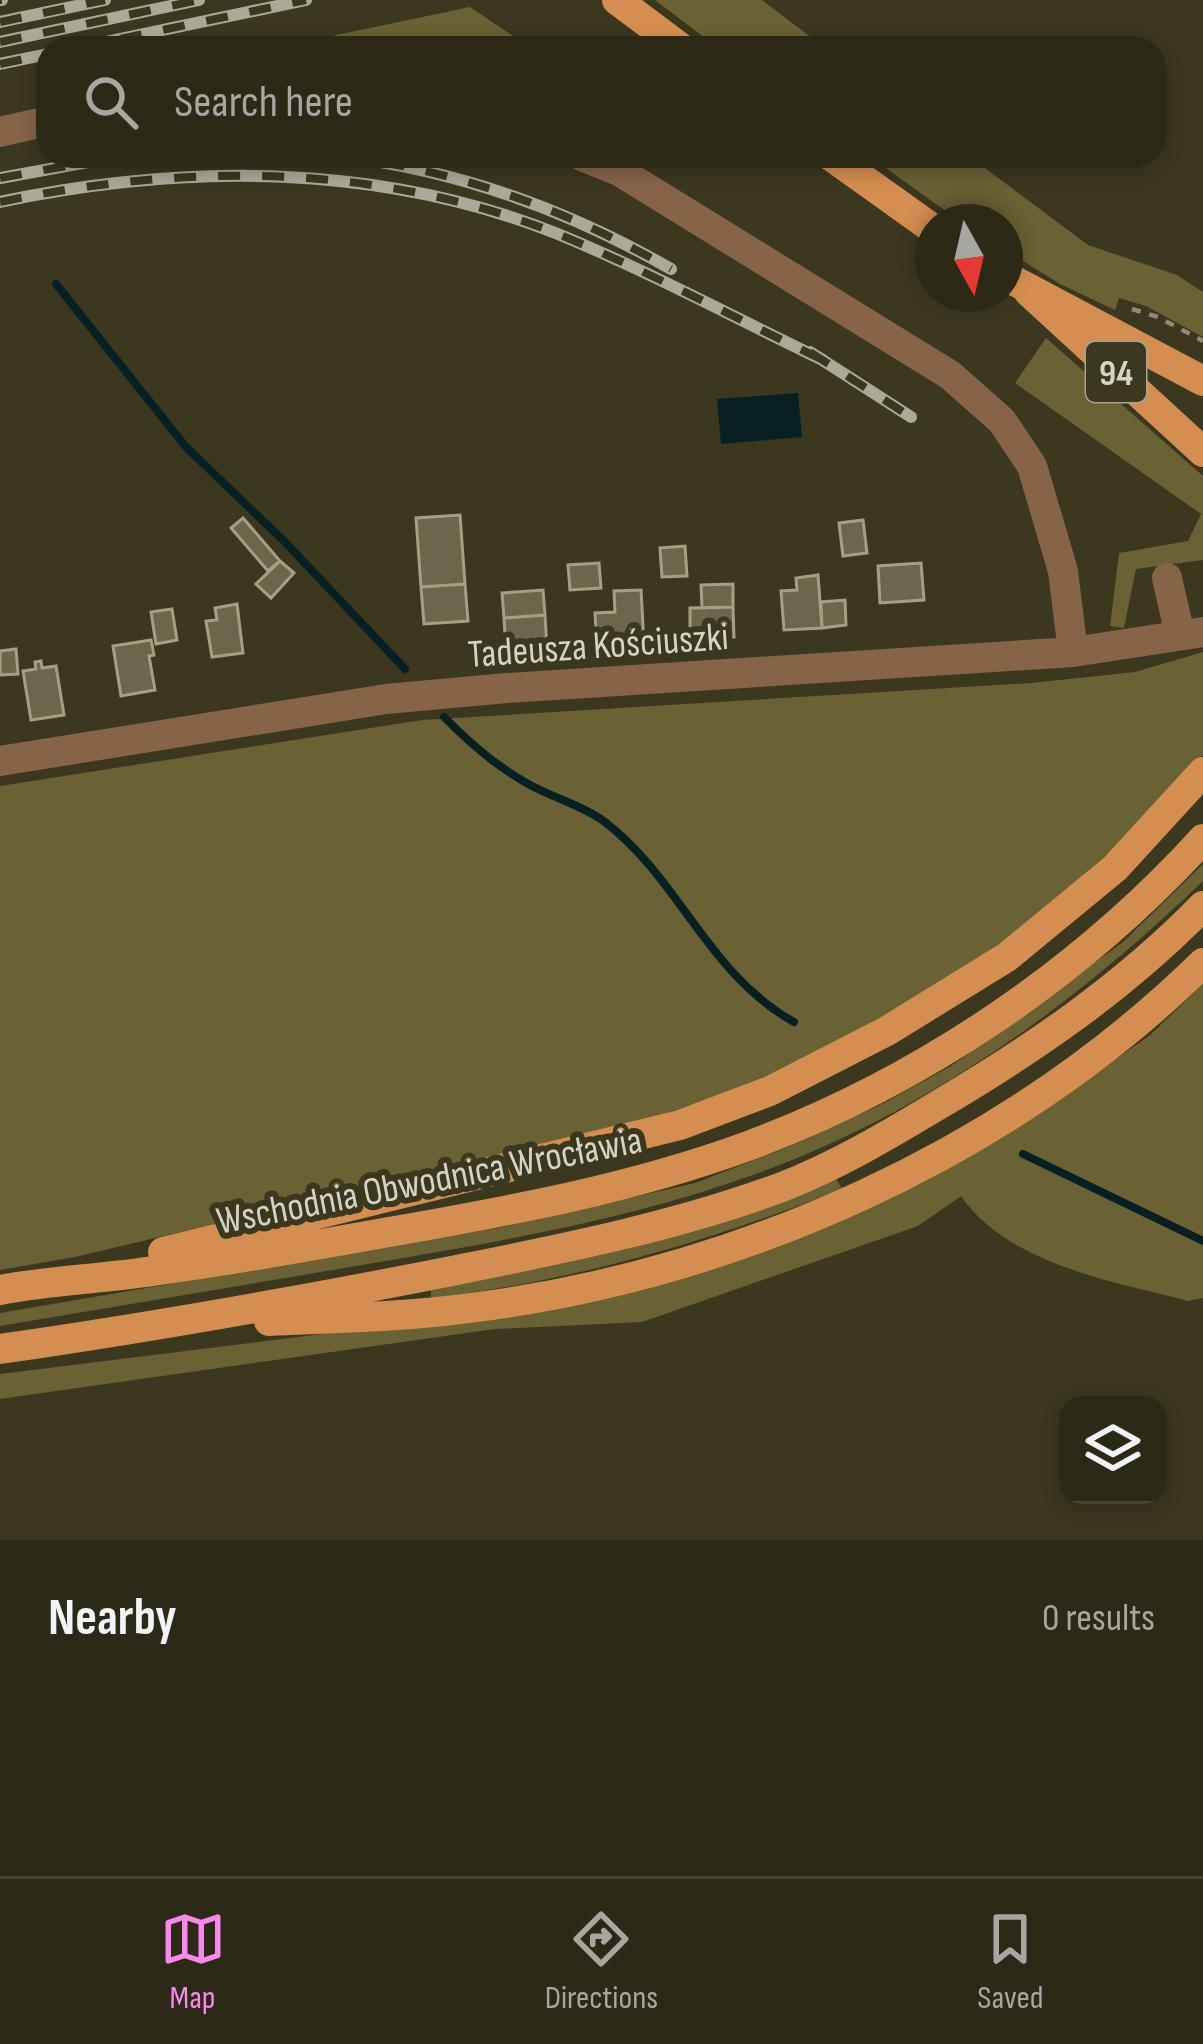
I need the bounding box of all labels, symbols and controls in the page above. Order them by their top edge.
search box [36,36,1167,168]
icon: search [78,69,144,135]
text: Search here [174,75,353,130]
north arrow [915,204,1023,312]
road number: 94 [1086,342,1146,402]
street label: Tadeusza Kościuszki [466,614,730,679]
street label: Wschodnia Obwodnica Wrocławia [213,1117,646,1246]
map controls [1059,1396,1167,1504]
button: layers [1059,1396,1167,1504]
text: Nearby [48,1588,177,1649]
text: 0 results [1042,1595,1155,1642]
tab: Map [160,1906,226,2018]
tab: Directions [545,1906,658,2018]
tab: Saved [977,1906,1043,2018]

